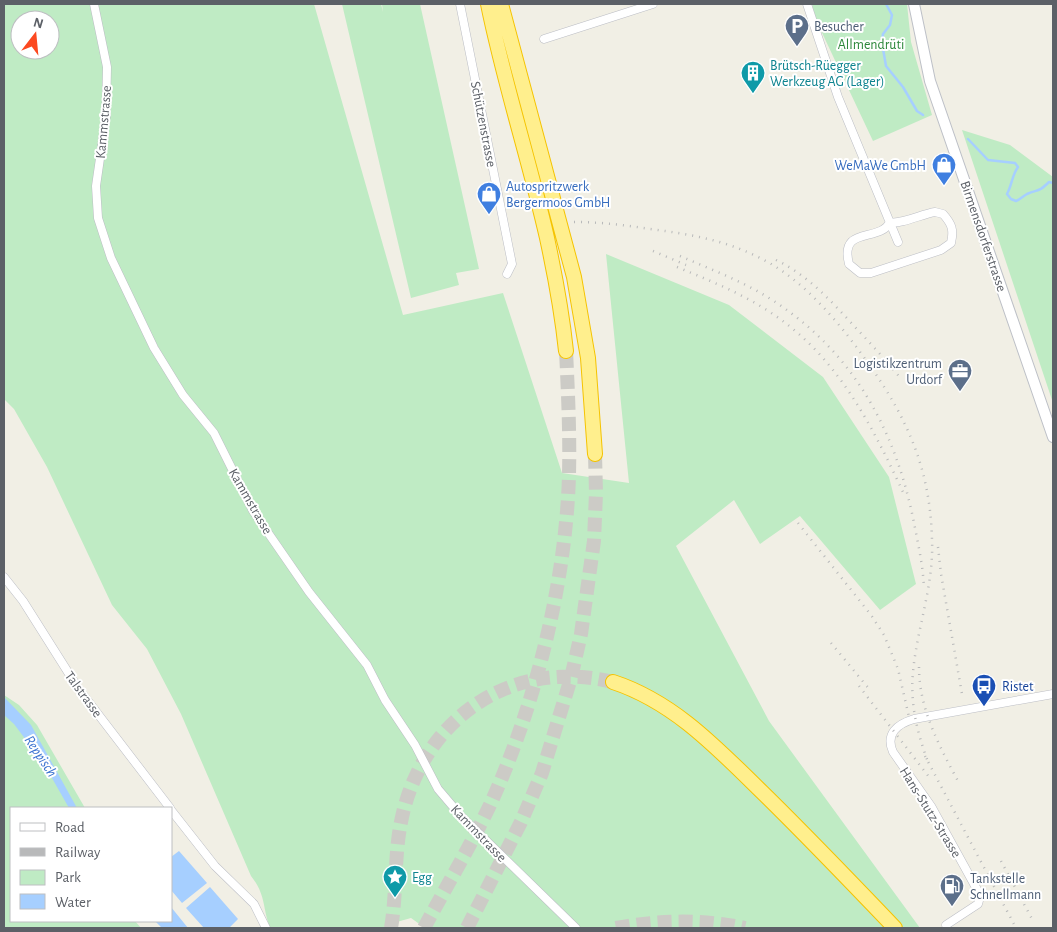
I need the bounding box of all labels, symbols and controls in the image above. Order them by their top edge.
north arrow [10,10,60,60]
parking icon: Besucher [784,13,810,47]
text: N [32,15,45,32]
place label: Besucher [814,20,864,34]
park label: Allmendrüti [838,38,904,52]
place label: Brütsch-Rüegger Werkzeug AG (Lager) [770,59,885,89]
building icon: Brütsch-Rüegger Werkzeug AG (Lager) [740,60,766,94]
street label: Schützenstrasse [468,80,498,168]
street label: Kammstrasse [94,85,114,159]
shop icon: WeMaWe GmbH [931,152,957,186]
place label: WeMaWe GmbH [834,159,926,173]
street label: Birmensdorferstrasse [958,179,1009,294]
place label: Autospritzwerk Bergermoos GmbH [506,180,610,210]
shop icon: Autospritzwerk Bergermoos GmbH [476,181,502,215]
place label: Logistikzentrum Urdorf [853,357,943,387]
office icon: Logistikzentrum Urdorf [947,358,973,392]
street label: Kammstrasse [226,466,275,537]
street label: Talstrasse [62,669,104,720]
bus stop icon: Ristet [971,673,997,707]
place label: Ristet [1002,680,1034,694]
water label: Reppisch [21,733,60,780]
street label: Hans-Stutz-Strasse [897,765,964,860]
street label: Kammstrasse [448,802,509,865]
legend [10,807,172,922]
text: Road [55,820,85,835]
text: Railway [55,845,101,860]
place icon: Egg [382,864,408,898]
text: Park [55,870,81,885]
place label: Egg [412,871,432,885]
place label: Tankstelle Schnellmann [970,872,1041,902]
fuel station icon: Tankstelle Schnellmann [939,873,965,907]
text: Water [55,895,91,910]

